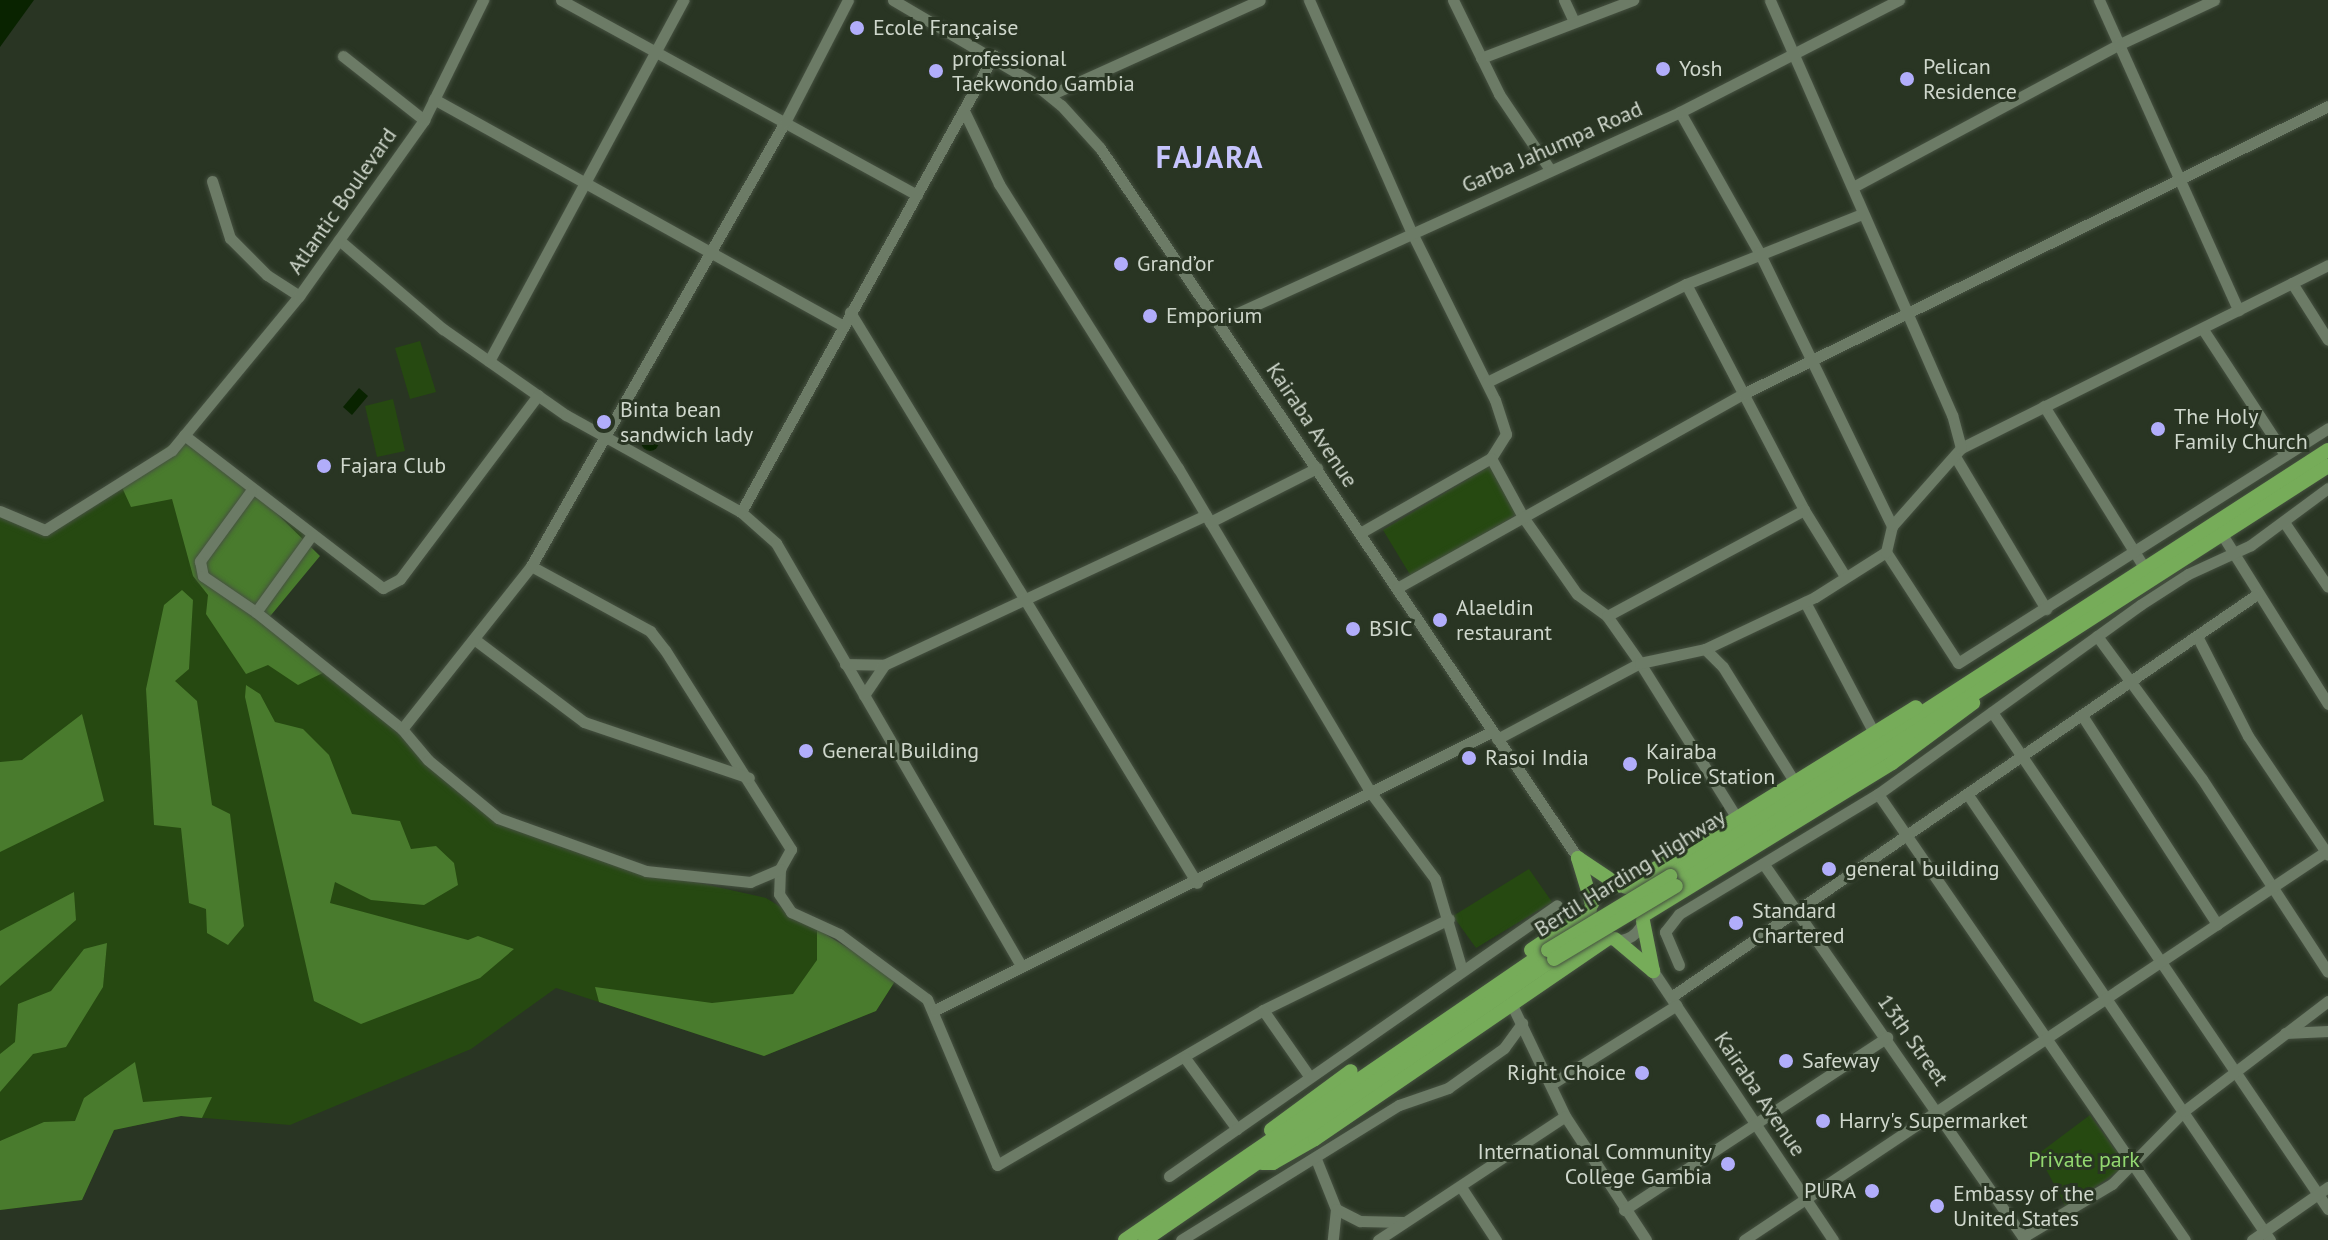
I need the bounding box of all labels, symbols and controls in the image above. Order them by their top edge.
place label: Ecole Française [873,15,1018,41]
marker: Ecole Française [848,19,866,37]
place label: professional Taekwondo Gambia [952,45,1135,96]
place label: Pelican Residence [1923,53,2017,104]
place label: Yosh [1679,56,1722,82]
marker: Yosh [1654,60,1672,78]
marker: professional Taekwondo Gambia [927,62,945,80]
marker: Pelican Residence [1898,70,1916,88]
street label: Garba Jahumpa Road [1458,95,1646,199]
street label: Atlantic Boulevard [282,123,402,279]
district label: FAJARA [1156,139,1264,175]
place label: Grand’or [1137,251,1214,277]
marker: Grand’or [1112,255,1130,273]
place label: Emporium [1166,303,1262,329]
marker: Emporium [1141,307,1159,325]
street label: Kairaba Avenue [1260,357,1364,493]
place label: Binta bean sandwich lady [620,396,753,448]
place label: The Holy Family Church [2174,403,2308,454]
marker: Binta bean sandwich lady [595,413,613,431]
marker: The Holy Family Church [2149,420,2167,438]
place label: Fajara Club [340,453,446,479]
marker: Fajara Club [315,457,333,475]
place label: Alaeldin restaurant [1456,594,1552,646]
marker: Alaeldin restaurant [1431,611,1449,629]
place label: BSIC [1369,616,1412,642]
marker: BSIC [1344,620,1362,638]
place label: General Building [822,738,979,764]
place label: Kairaba Police Station [1646,738,1775,790]
marker: General Building [797,742,815,760]
place label: Rasoi India [1485,745,1589,771]
marker: Rasoi India [1460,749,1478,767]
marker: Kairaba Police Station [1621,755,1639,773]
street label: Bertil Harding Highway [1530,803,1730,943]
place label: general building [1845,856,2000,882]
marker: general building [1820,860,1838,878]
place label: Standard Chartered [1752,897,1845,948]
marker: Standard Chartered [1727,914,1745,932]
street label: 13th Street [1872,989,1954,1091]
street label: Kairaba Avenue [1708,1026,1812,1162]
place label: Safeway [1802,1048,1880,1074]
marker: Safeway [1777,1052,1795,1070]
place label: Right Choice [1507,1060,1626,1086]
marker: Right Choice [1633,1064,1651,1082]
place label: Harry's Supermarket [1839,1108,2028,1134]
marker: Harry's Supermarket [1814,1112,1832,1130]
place label: International Community College Gambia [1478,1138,1712,1190]
park label: Private park [2028,1147,2140,1173]
marker: International Community College Gambia [1719,1155,1737,1173]
place label: PURA [1804,1178,1856,1204]
place label: Embassy of the United States [1953,1180,2095,1232]
marker: PURA [1863,1182,1881,1200]
marker: Embassy of the United States [1928,1197,1946,1215]

